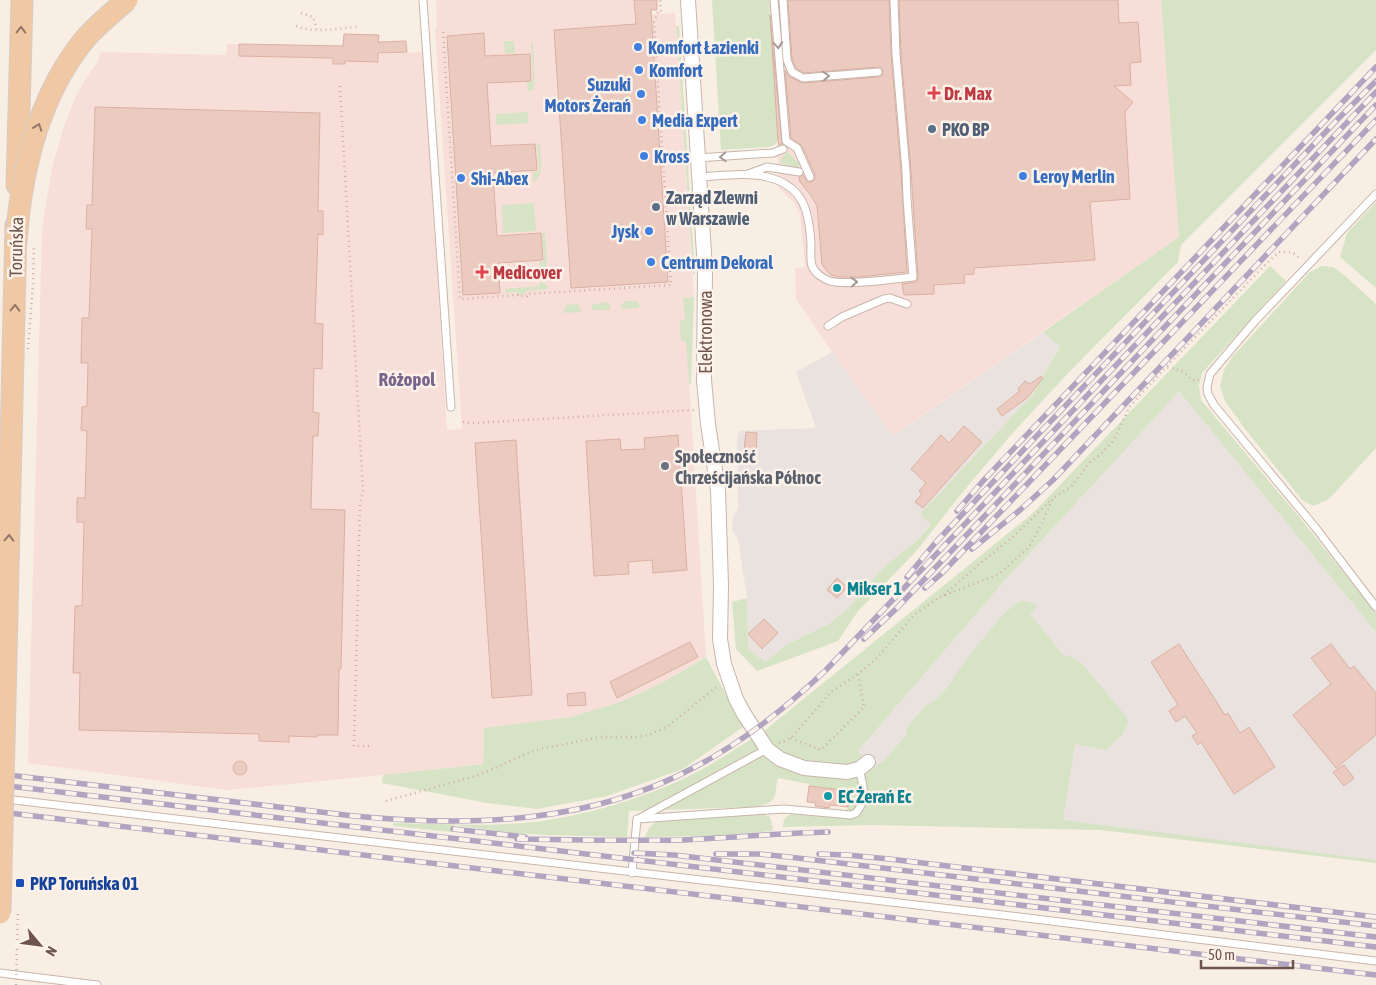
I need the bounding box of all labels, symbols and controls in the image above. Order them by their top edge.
one-way arrow [16,26,26,34]
place label: Komfort Łazienki [648,37,759,58]
marker: Komfort Łazienki [632,41,644,53]
one-way arrow [772,41,783,49]
place label: Komfort [649,60,703,81]
marker: Komfort [633,64,645,76]
one-way arrow [822,71,830,82]
place label: Suzuki Motors Żerań [545,74,631,116]
place label: Dr. Max [944,83,993,104]
marker: Dr. Max [928,87,940,99]
marker: Suzuki Motors Żerań [635,88,647,100]
place label: Media Expert [652,110,738,131]
marker: Media Expert [636,114,648,126]
place label: PKO BP [942,119,990,140]
one-way arrow [32,123,42,131]
marker: PKO BP [926,123,938,135]
place label: Kross [654,146,690,167]
marker: Kross [638,150,650,162]
one-way arrow [719,151,727,162]
place label: Leroy Merlin [1033,166,1115,187]
place label: Shi-Abex [471,168,529,189]
marker: Leroy Merlin [1017,170,1029,182]
marker: Shi-Abex [455,172,467,184]
place label: Zarząd Zlewni w Warszawie [666,187,758,229]
marker: Zarząd Zlewni w Warszawie [650,201,662,213]
street label: Toruńska [5,216,27,278]
place label: Jysk [611,221,640,242]
marker: Jysk [643,225,655,237]
place label: Centrum Dekoral [661,252,773,273]
marker: Centrum Dekoral [645,256,657,268]
place label: Medicover [493,262,562,283]
marker: Medicover [475,265,489,279]
one-way arrow [851,276,859,287]
street label: Elektronowa [695,290,716,374]
one-way arrow [9,304,20,312]
district label: Różopol [379,368,436,390]
place label: Społeczność Chrześcijańska Północ [675,446,821,488]
marker: Społeczność Chrześcijańska Północ [659,460,671,472]
one-way arrow [4,534,14,542]
place label: Mikser 1 [847,578,902,599]
marker: Mikser 1 [831,582,843,594]
place label: EC Żerań Ec [838,786,912,807]
marker: EC Żerań Ec [822,790,834,802]
place label: PKP Toruńska 01 [30,873,139,894]
marker: PKP Toruńska 01 [14,877,26,889]
north arrow [15,920,65,970]
scale bar [1201,938,1294,970]
text: N [42,944,60,959]
text: 50 m [1208,946,1235,963]

